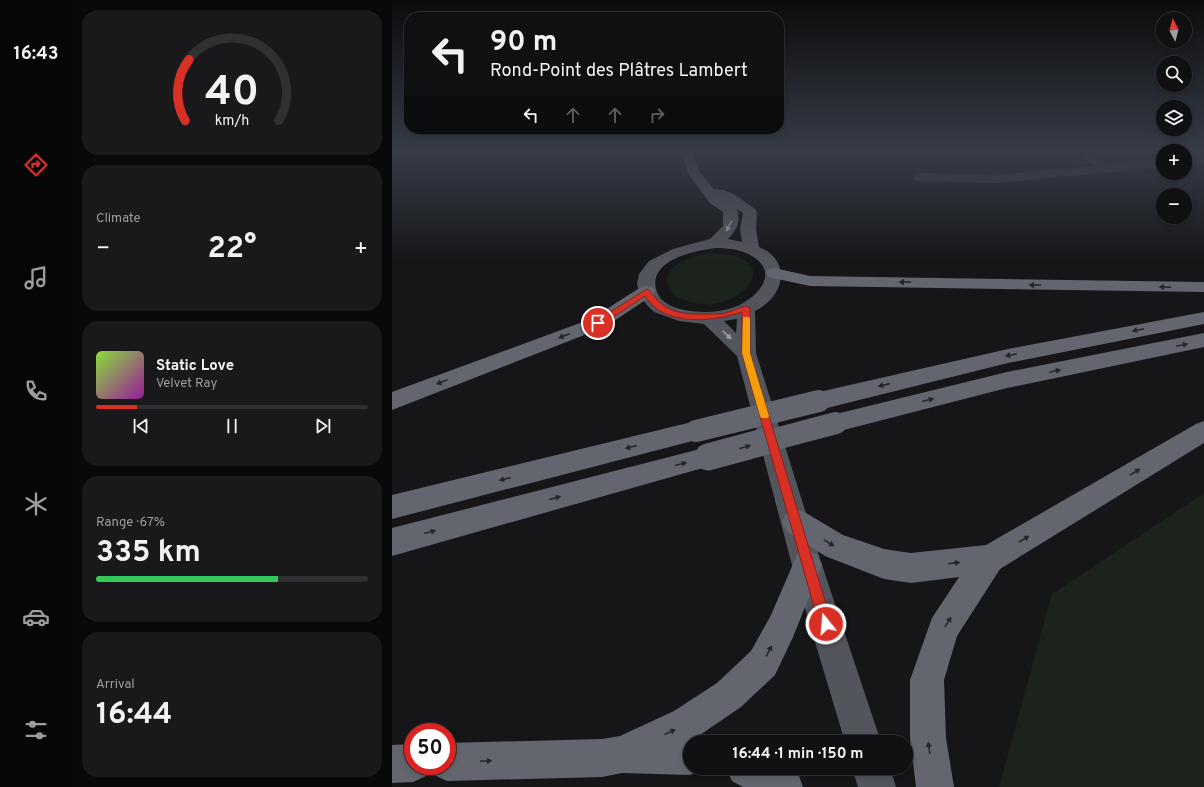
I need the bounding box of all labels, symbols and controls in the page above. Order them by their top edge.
north arrow [1156,12,1192,48]
map controls [1156,12,1192,224]
text: 90 m [490,25,557,61]
icon: left [424,28,476,80]
text: 16:43 [14,43,59,66]
button: search [1156,56,1192,92]
text: Rond-Point des Plâtres Lambert [490,60,748,83]
text: 40 [205,67,259,120]
button: layers [1156,100,1192,136]
icon: left [520,104,542,126]
icon: ahead [562,104,584,126]
icon: ahead [604,104,626,126]
icon: right [646,104,668,126]
text: km/h [215,111,249,129]
button: + [1156,144,1192,180]
icon: directions [22,151,50,179]
button: − [1156,188,1192,224]
text: Climate [96,211,141,227]
one-way arrow [726,220,733,232]
text: 22° [207,231,257,268]
text: − [96,236,110,263]
text: + [354,236,368,263]
icon: music [22,264,50,292]
one-way arrow [898,279,911,285]
one-way arrow [1028,282,1041,288]
one-way arrow [1158,284,1171,290]
pin [581,306,615,340]
icon: arrive [587,312,609,334]
one-way arrow [1132,328,1144,334]
one-way arrow [722,331,732,340]
one-way arrow [557,334,569,340]
one-way arrow [1176,341,1188,347]
one-way arrow [1005,353,1017,359]
text: Static Love [156,357,234,376]
one-way arrow [1049,367,1061,373]
text: Velvet Ray [156,376,217,392]
icon: phone [22,377,50,405]
one-way arrow [436,380,448,386]
one-way arrow [878,383,890,389]
one-way arrow [923,397,935,403]
icon: previous [130,415,152,437]
icon: pause [221,415,243,437]
icon: next [312,415,334,437]
one-way arrow [625,444,637,450]
one-way arrow [740,444,752,450]
one-way arrow [675,461,687,467]
one-way arrow [1130,468,1140,476]
one-way arrow [498,476,510,482]
icon: climate [22,490,50,518]
one-way arrow [549,495,561,501]
text: Range · 67% [96,515,165,531]
one-way arrow [424,529,436,535]
text: 335 km [96,535,201,572]
one-way arrow [1019,535,1029,543]
one-way arrow [823,539,835,546]
one-way arrow [948,560,960,567]
icon: car [22,603,50,631]
position arrow [805,603,847,645]
one-way arrow [944,616,951,628]
one-way arrow [766,645,773,657]
text: Arrival [96,677,135,693]
text: 16:44 [96,697,172,734]
icon: filters [22,716,50,744]
speed limit sign: 50 [404,723,456,775]
one-way arrow [665,729,676,735]
one-way arrow [926,742,932,755]
text: 16:44 · 1 min · 150 m [732,745,864,764]
one-way arrow [480,758,493,764]

